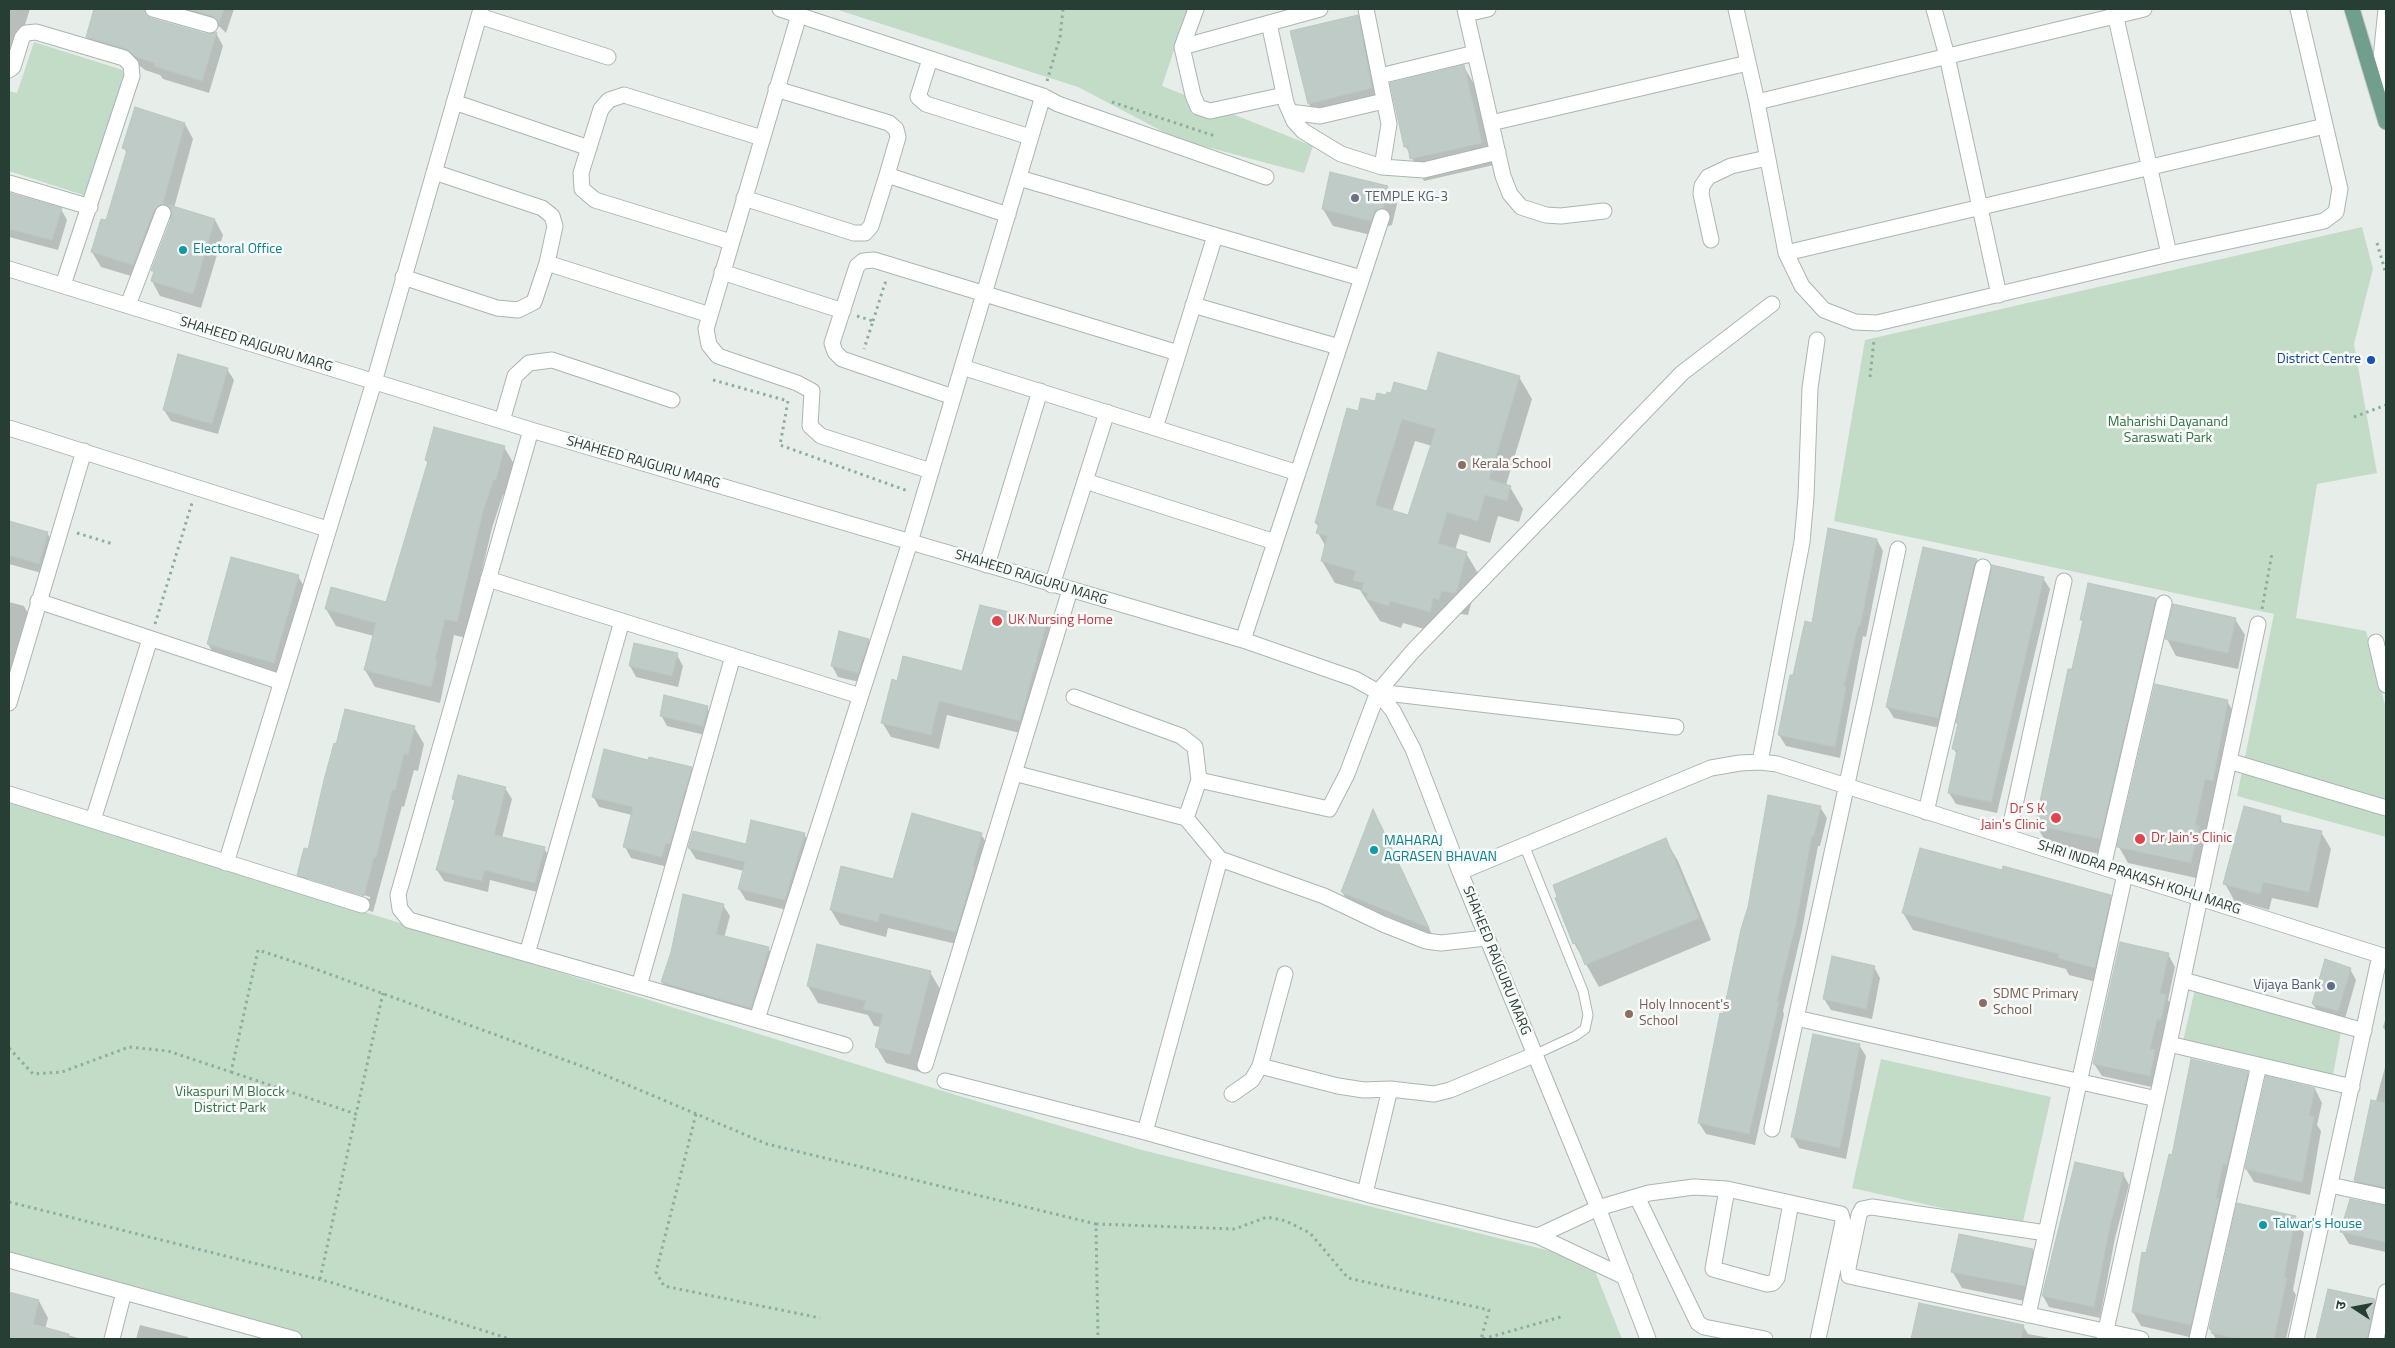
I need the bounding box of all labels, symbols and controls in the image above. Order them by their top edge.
place label: TEMPLE KG-3 [1365,190,1448,206]
marker: TEMPLE KG-3 [1349,192,1361,204]
place label: Electoral Office [193,242,282,258]
marker: Electoral Office [177,244,189,256]
street label: SHAHEED RAJGURU MARG [178,314,334,376]
place label: District Centre [2277,352,2361,368]
marker: District Centre [2365,354,2377,366]
park label: Maharishi Dayanand Saraswati Park [2108,415,2228,448]
street label: SHAHEED RAJGURU MARG [564,433,722,493]
place label: Kerala School [1472,457,1551,473]
marker: Kerala School [1456,459,1468,471]
street label: SHAHEED RAJGURU MARG [953,547,1109,609]
place label: UK Nursing Home [1008,613,1113,629]
marker: UK Nursing Home [990,614,1004,628]
place label: Dr S K Jain's Clinic [1980,802,2045,834]
marker: Dr S K Jain's Clinic [2049,811,2063,825]
place label: Dr Jain's Clinic [2151,831,2232,847]
marker: Dr Jain's Clinic [2133,832,2147,846]
place label: MAHARAJ AGRASEN BHAVAN [1384,834,1497,866]
street label: SHRI INDRA PRAKASH KOHLI MARG [2035,837,2243,919]
marker: MAHARAJ AGRASEN BHAVAN [1368,844,1380,856]
street label: SHAHEED RAJGURU MARG [1458,884,1534,1038]
place label: Vijaya Bank [2253,978,2321,994]
marker: Vijaya Bank [2325,980,2337,992]
place label: SDMC Primary School [1993,987,2079,1020]
marker: SDMC Primary School [1977,997,1989,1009]
place label: Holy Innocent's School [1639,998,1730,1030]
marker: Holy Innocent's School [1623,1008,1635,1020]
park label: Vikaspuri M Blocck District Park [175,1085,285,1118]
place label: Talwar's House [2273,1217,2362,1233]
marker: Talwar's House [2257,1219,2269,1231]
north arrow [2330,1283,2380,1333]
text: उ [2329,1299,2351,1311]

